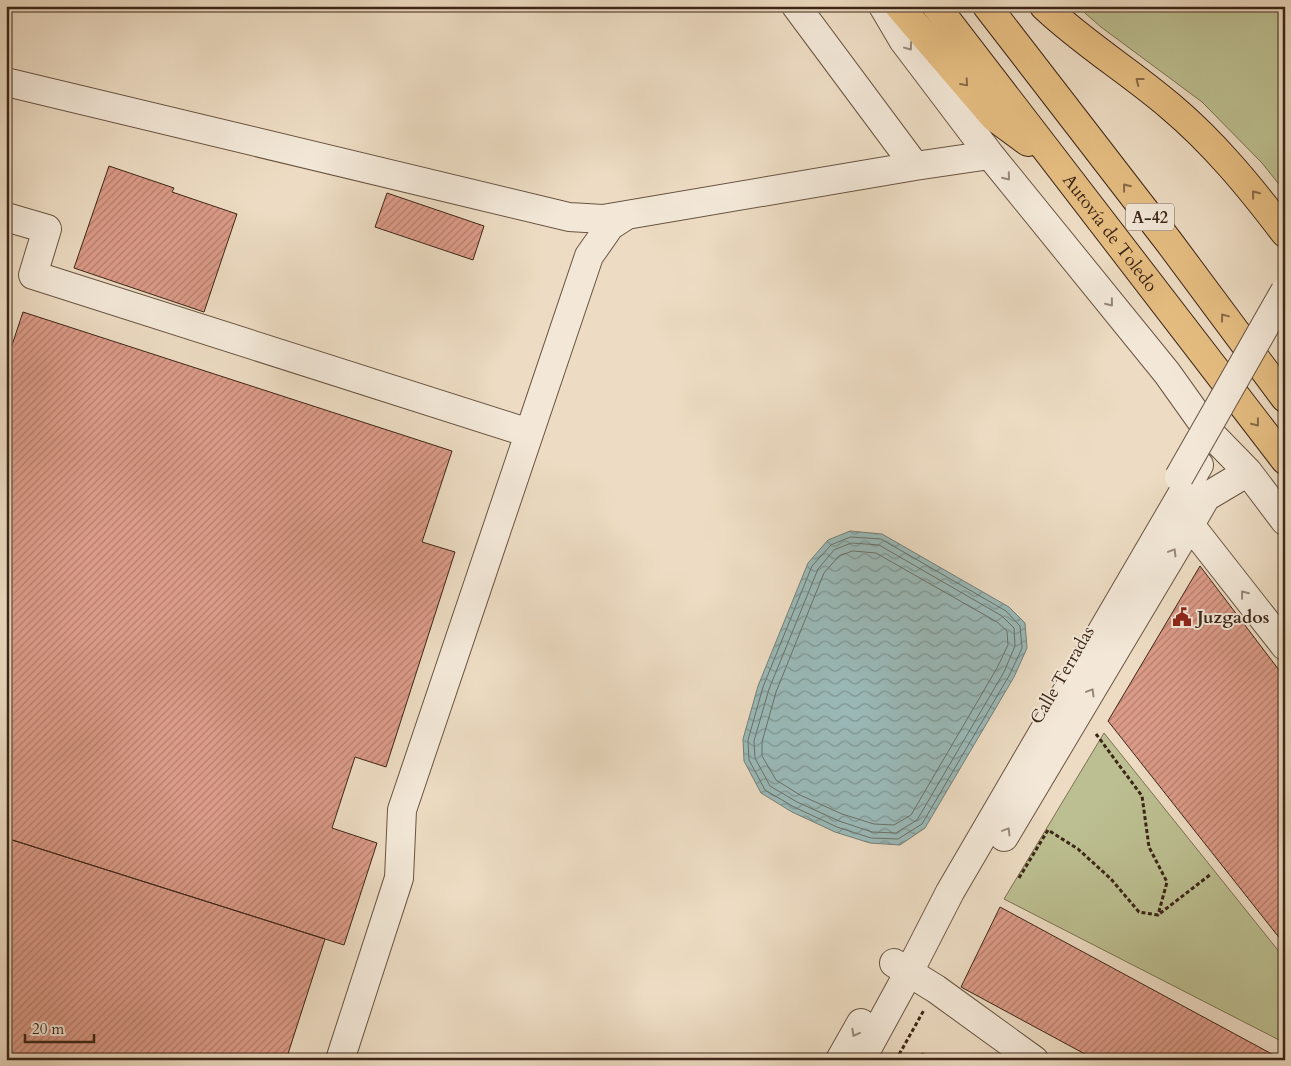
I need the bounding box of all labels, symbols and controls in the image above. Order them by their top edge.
one-way arrow [903,41,912,51]
one-way arrow [959,77,968,86]
one-way arrow [1136,79,1145,87]
street label: Autovía de Toledo [1057,169,1163,297]
one-way arrow [1002,171,1011,180]
one-way arrow [1124,184,1132,193]
one-way arrow [1251,191,1260,200]
road number: A-42 [1126,203,1174,230]
one-way arrow [1104,297,1113,306]
one-way arrow [1221,313,1230,323]
one-way arrow [1251,417,1259,426]
one-way arrow [1167,548,1177,557]
one-way arrow [1241,590,1250,600]
place label: Juzgados [1194,605,1269,630]
public building icon: Juzgados [1171,606,1193,628]
street label: Calle Terradas [1024,622,1101,729]
one-way arrow [1084,688,1094,697]
one-way arrow [1001,828,1011,837]
scale bar [25,1011,94,1043]
text: 20 m [32,1019,64,1039]
one-way arrow [851,1028,861,1037]

